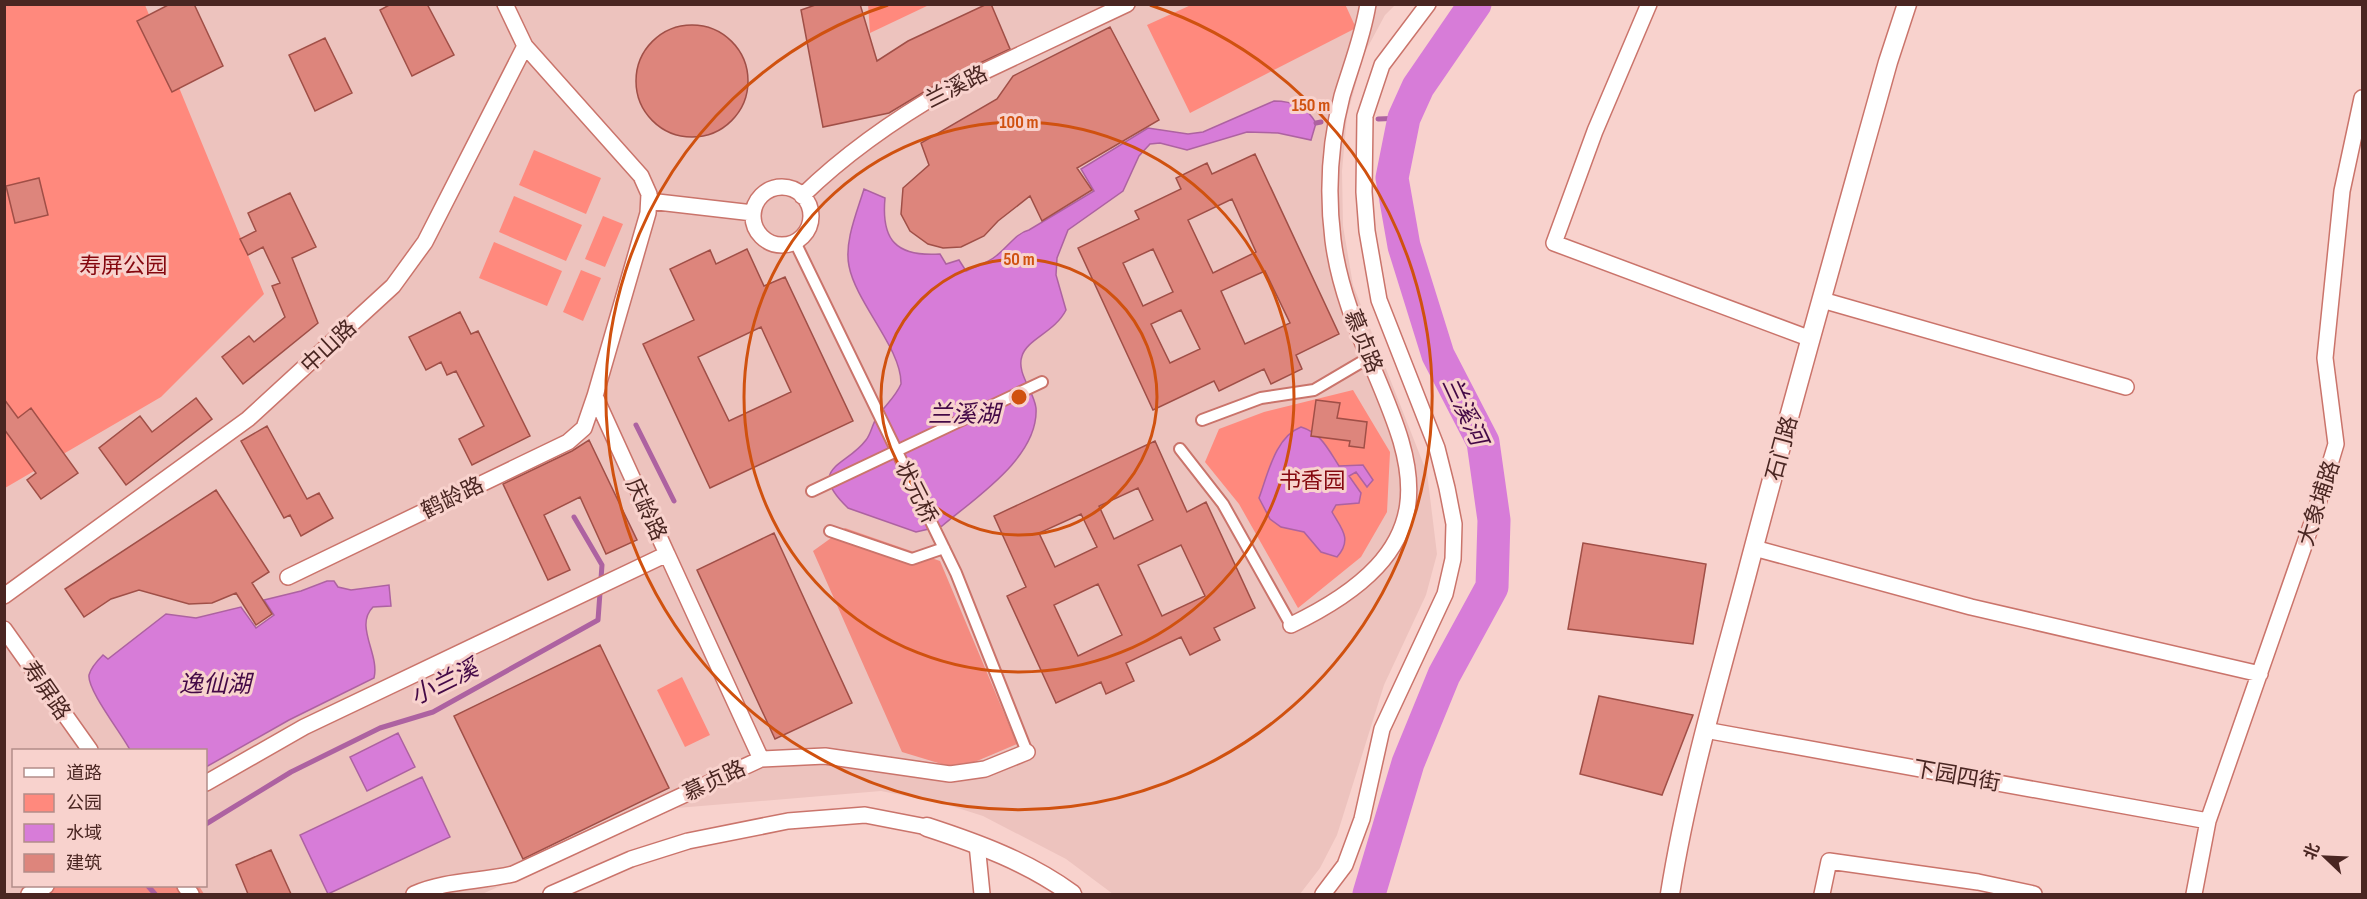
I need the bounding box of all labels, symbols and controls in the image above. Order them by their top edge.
street label: 兰溪路 [921,60,992,114]
text: 150 m [1292,95,1330,116]
text: 100 m [1000,112,1039,133]
text: 50 m [1003,249,1035,270]
park label: 寿屏公园 [79,253,167,280]
street label: 慕贞路 [1338,306,1387,377]
street label: 中山路 [296,315,362,379]
water label: 兰溪河 [1436,372,1495,454]
centre of rings [1009,387,1029,407]
water label: 兰溪湖 [928,400,1004,429]
street label: 石门路 [1761,413,1804,484]
street label: 状元桥 [889,457,943,528]
street label: 大象埔路 [2293,457,2346,549]
park label: 书香园 [1279,468,1345,495]
street label: 鹤龄路 [417,472,488,525]
street label: 庆龄路 [619,474,672,545]
water label: 小兰溪 [406,652,486,711]
street label: 寿屏路 [16,656,76,726]
water label: 逸仙湖 [179,670,255,699]
legend [12,749,207,887]
street label: 慕贞路 [679,755,750,808]
street label: 下园四街 [1911,756,2002,797]
text: 道路 [66,763,102,784]
text: 公园 [66,793,102,814]
text: 水域 [66,823,102,844]
north arrow [2295,827,2355,887]
text: 北 [2301,841,2324,863]
text: 建筑 [66,853,102,874]

